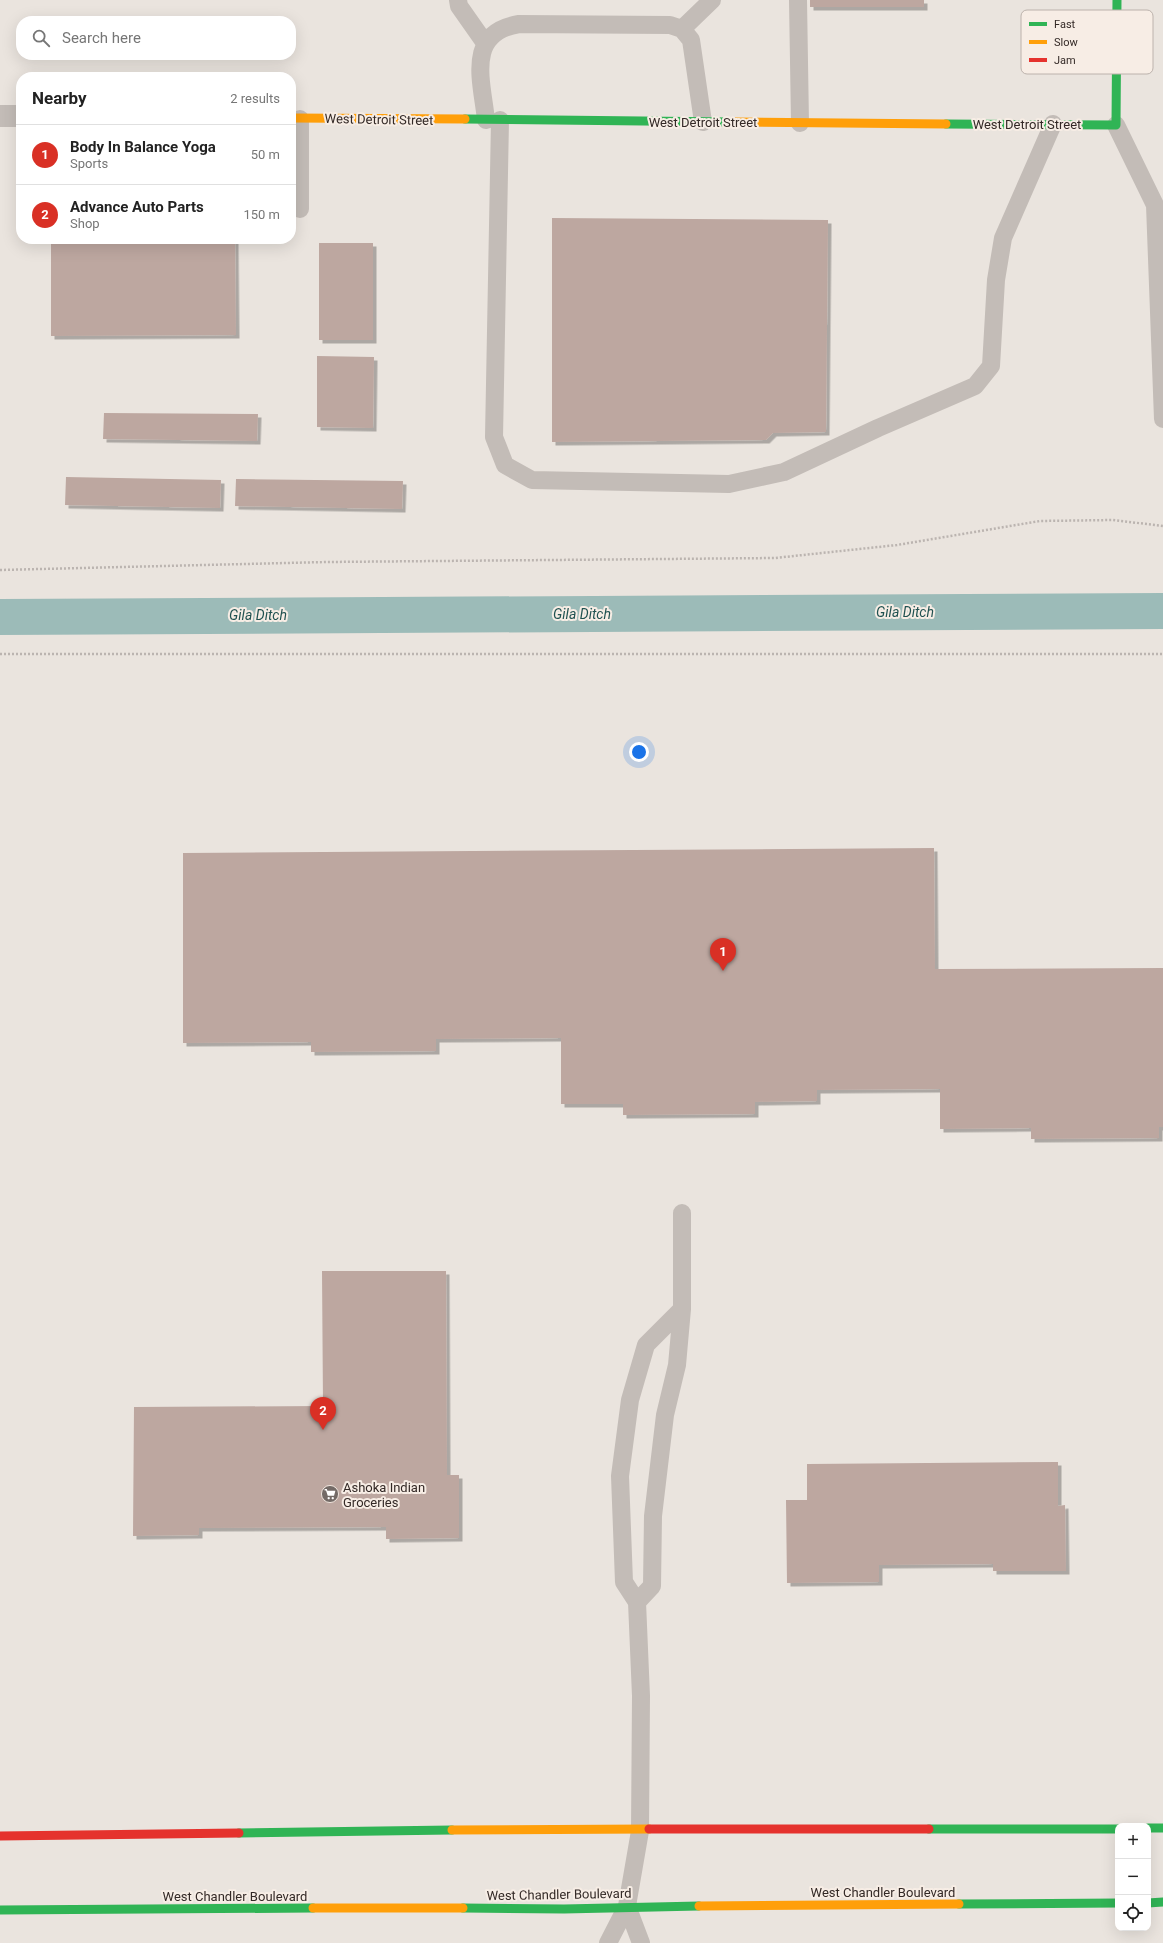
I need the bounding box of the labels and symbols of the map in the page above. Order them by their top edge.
legend [1021,10,1153,74]
text: Fast [1054,18,1076,31]
text: Slow [1054,36,1078,49]
text: Jam [1054,54,1076,67]
street label: West Detroit Street [325,111,433,128]
street label: West Detroit Street [649,115,757,130]
street label: West Detroit Street [973,117,1081,132]
water label: Gila Ditch [876,604,934,620]
water label: Gila Ditch [553,606,611,622]
water label: Gila Ditch [229,607,287,623]
your location [629,742,649,762]
pin: 1 [710,938,736,971]
pin: 2 [310,1397,336,1430]
place label: Ashoka Indian Groceries [343,1480,425,1510]
supermarket icon: Ashoka Indian Groceries [320,1484,340,1504]
street label: West Chandler Boulevard [811,1885,955,1900]
street label: West Chandler Boulevard [486,1886,632,1903]
street label: West Chandler Boulevard [163,1889,307,1904]

